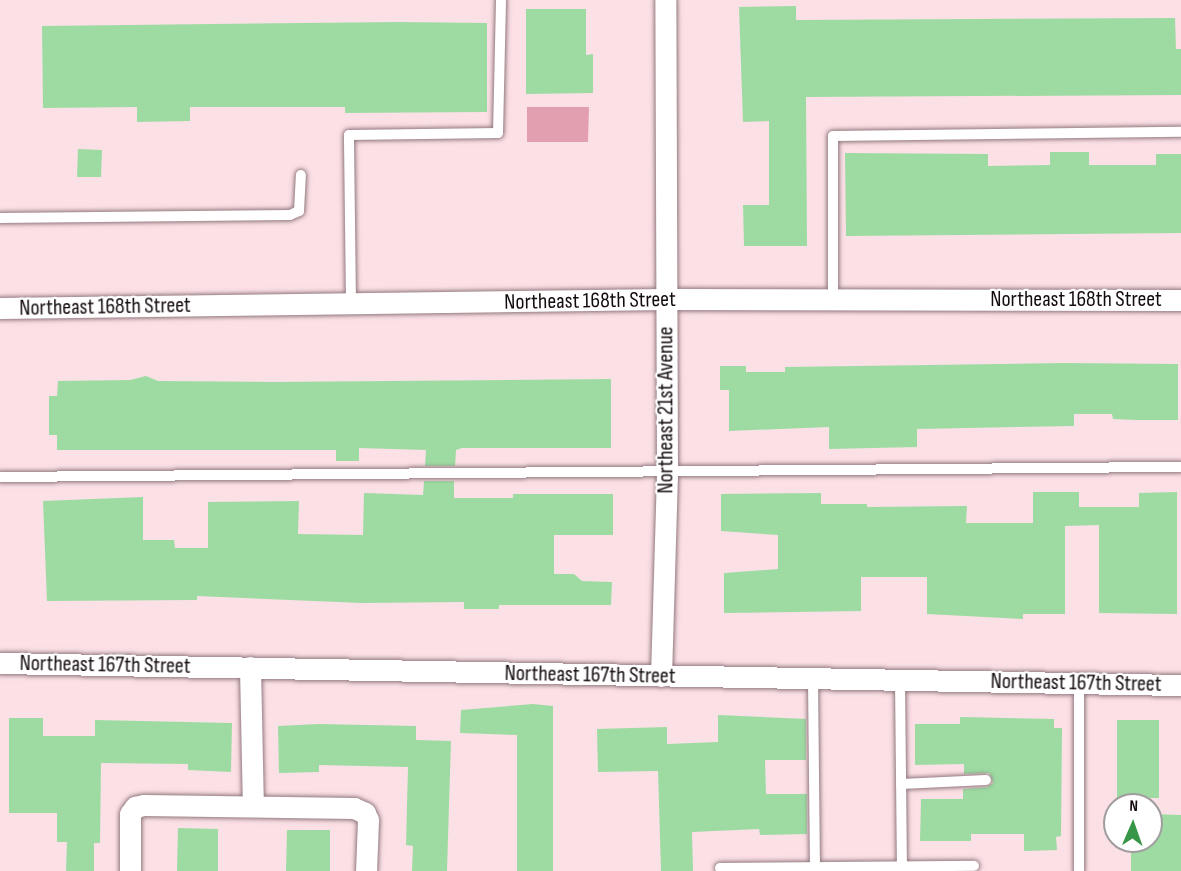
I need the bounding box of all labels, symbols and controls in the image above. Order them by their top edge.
street label: Northeast 168th Street [504,286,676,316]
street label: Northeast 168th Street [990,287,1162,313]
street label: Northeast 168th Street [19,292,191,322]
street label: Northeast 21st Avenue [653,326,679,494]
street label: Northeast 167th Street [19,650,191,680]
street label: Northeast 167th Street [504,660,676,690]
street label: Northeast 167th Street [990,668,1162,698]
north arrow [1103,793,1163,853]
text: N [1129,797,1138,816]

